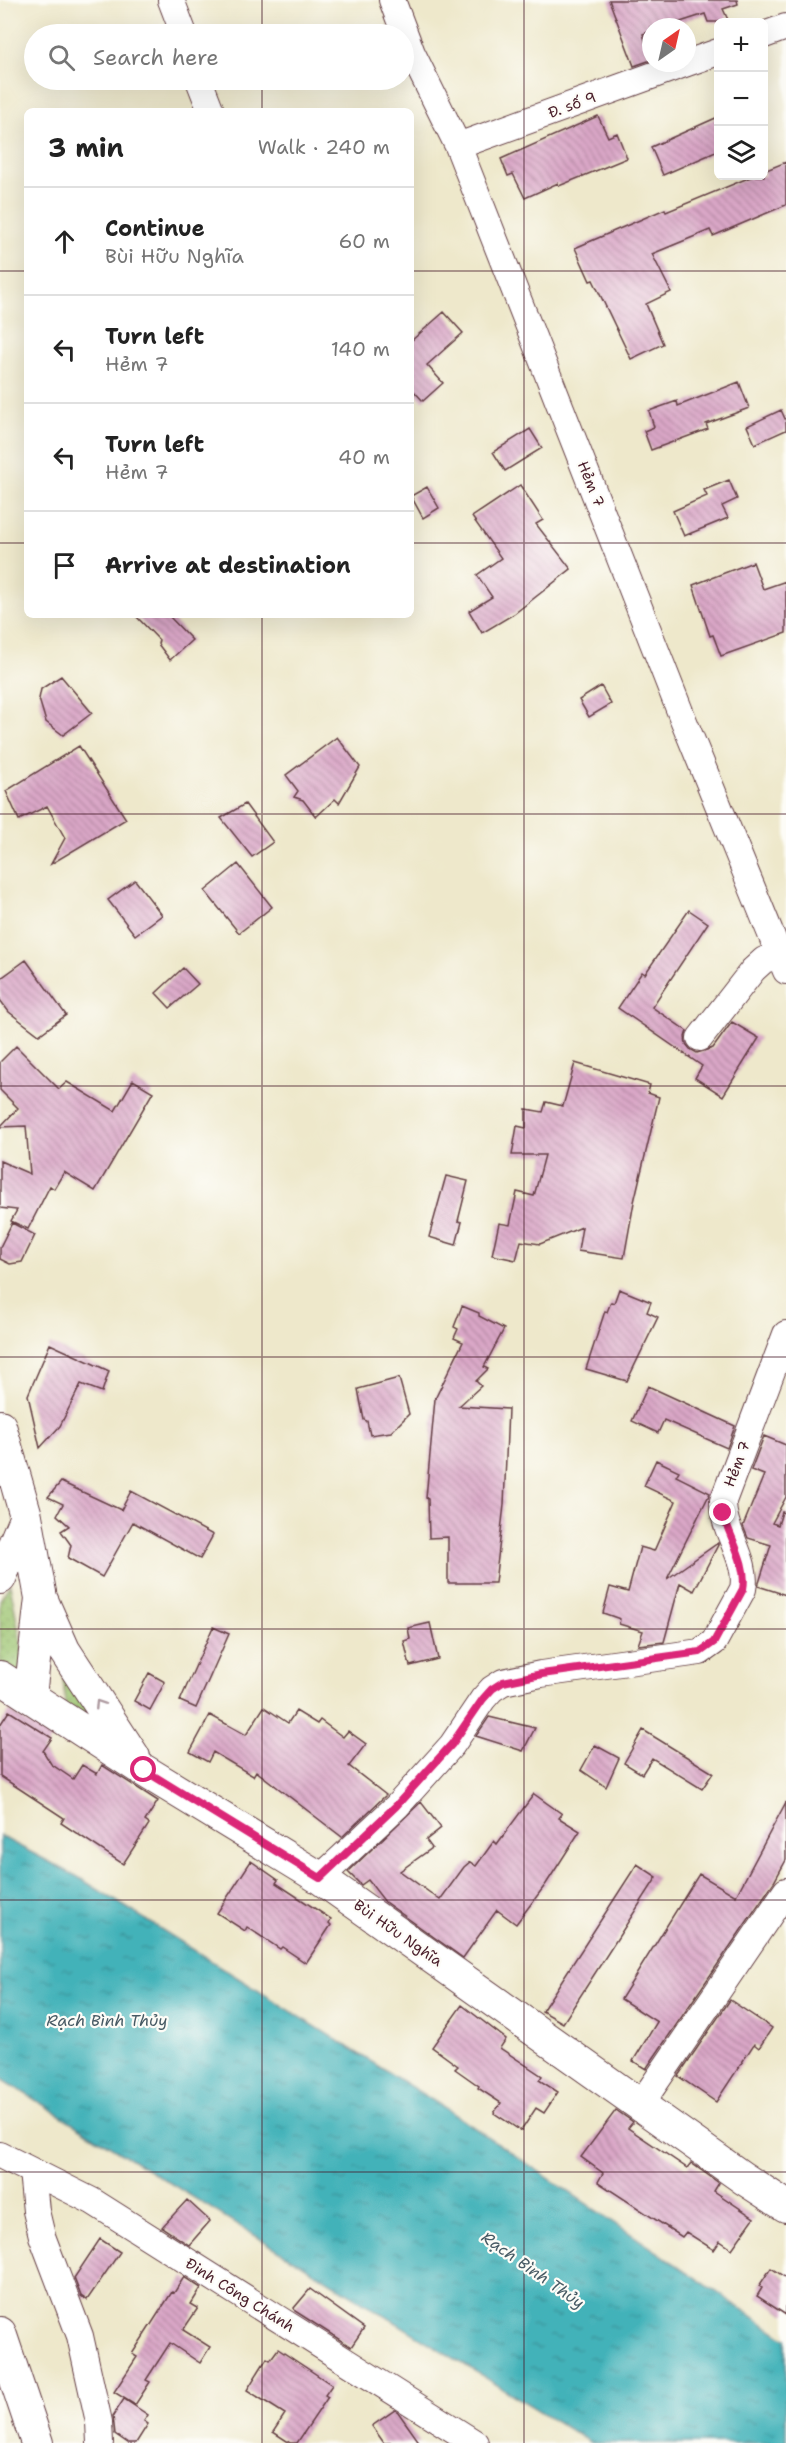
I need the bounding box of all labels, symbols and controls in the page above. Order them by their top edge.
north arrow [642,18,696,72]
map controls [714,18,768,180]
button: + [714,18,768,72]
search box [24,24,414,90]
icon: search [45,41,78,74]
text: Search here [93,43,219,72]
button: − [714,72,768,126]
street label: Đ. số 9 [545,87,599,123]
button: layers [714,126,768,180]
text: 3 min [48,130,124,165]
text: Walk · 240 m [258,134,390,160]
text: Continue [105,214,205,243]
icon: ahead [48,225,81,258]
text: 60 m [338,228,390,254]
text: Bùi Hữu Nghĩa [105,243,244,269]
text: Turn left [105,322,204,351]
icon: left [48,333,81,366]
text: 140 m [331,336,390,362]
text: Hẻm 7 [105,351,169,377]
text: Turn left [105,430,204,459]
icon: left [48,441,81,474]
text: 40 m [338,444,390,470]
street label: Hẻm 7 [573,458,609,510]
text: Hẻm 7 [105,459,169,485]
icon: arrive [48,549,81,582]
text: Arrive at destination [105,551,351,580]
street label: Hẻm 7 [719,1438,755,1490]
route end [709,1499,735,1525]
one-way arrow [94,1700,106,1710]
route start [130,1756,156,1782]
street label: Bùi Hữu Nghĩa [350,1895,447,1971]
water label: Rạch Bình Thủy [47,2010,167,2031]
water label: Rạch Bình Thủy [477,2227,589,2313]
street label: Đinh Công Chánh [182,2253,298,2337]

